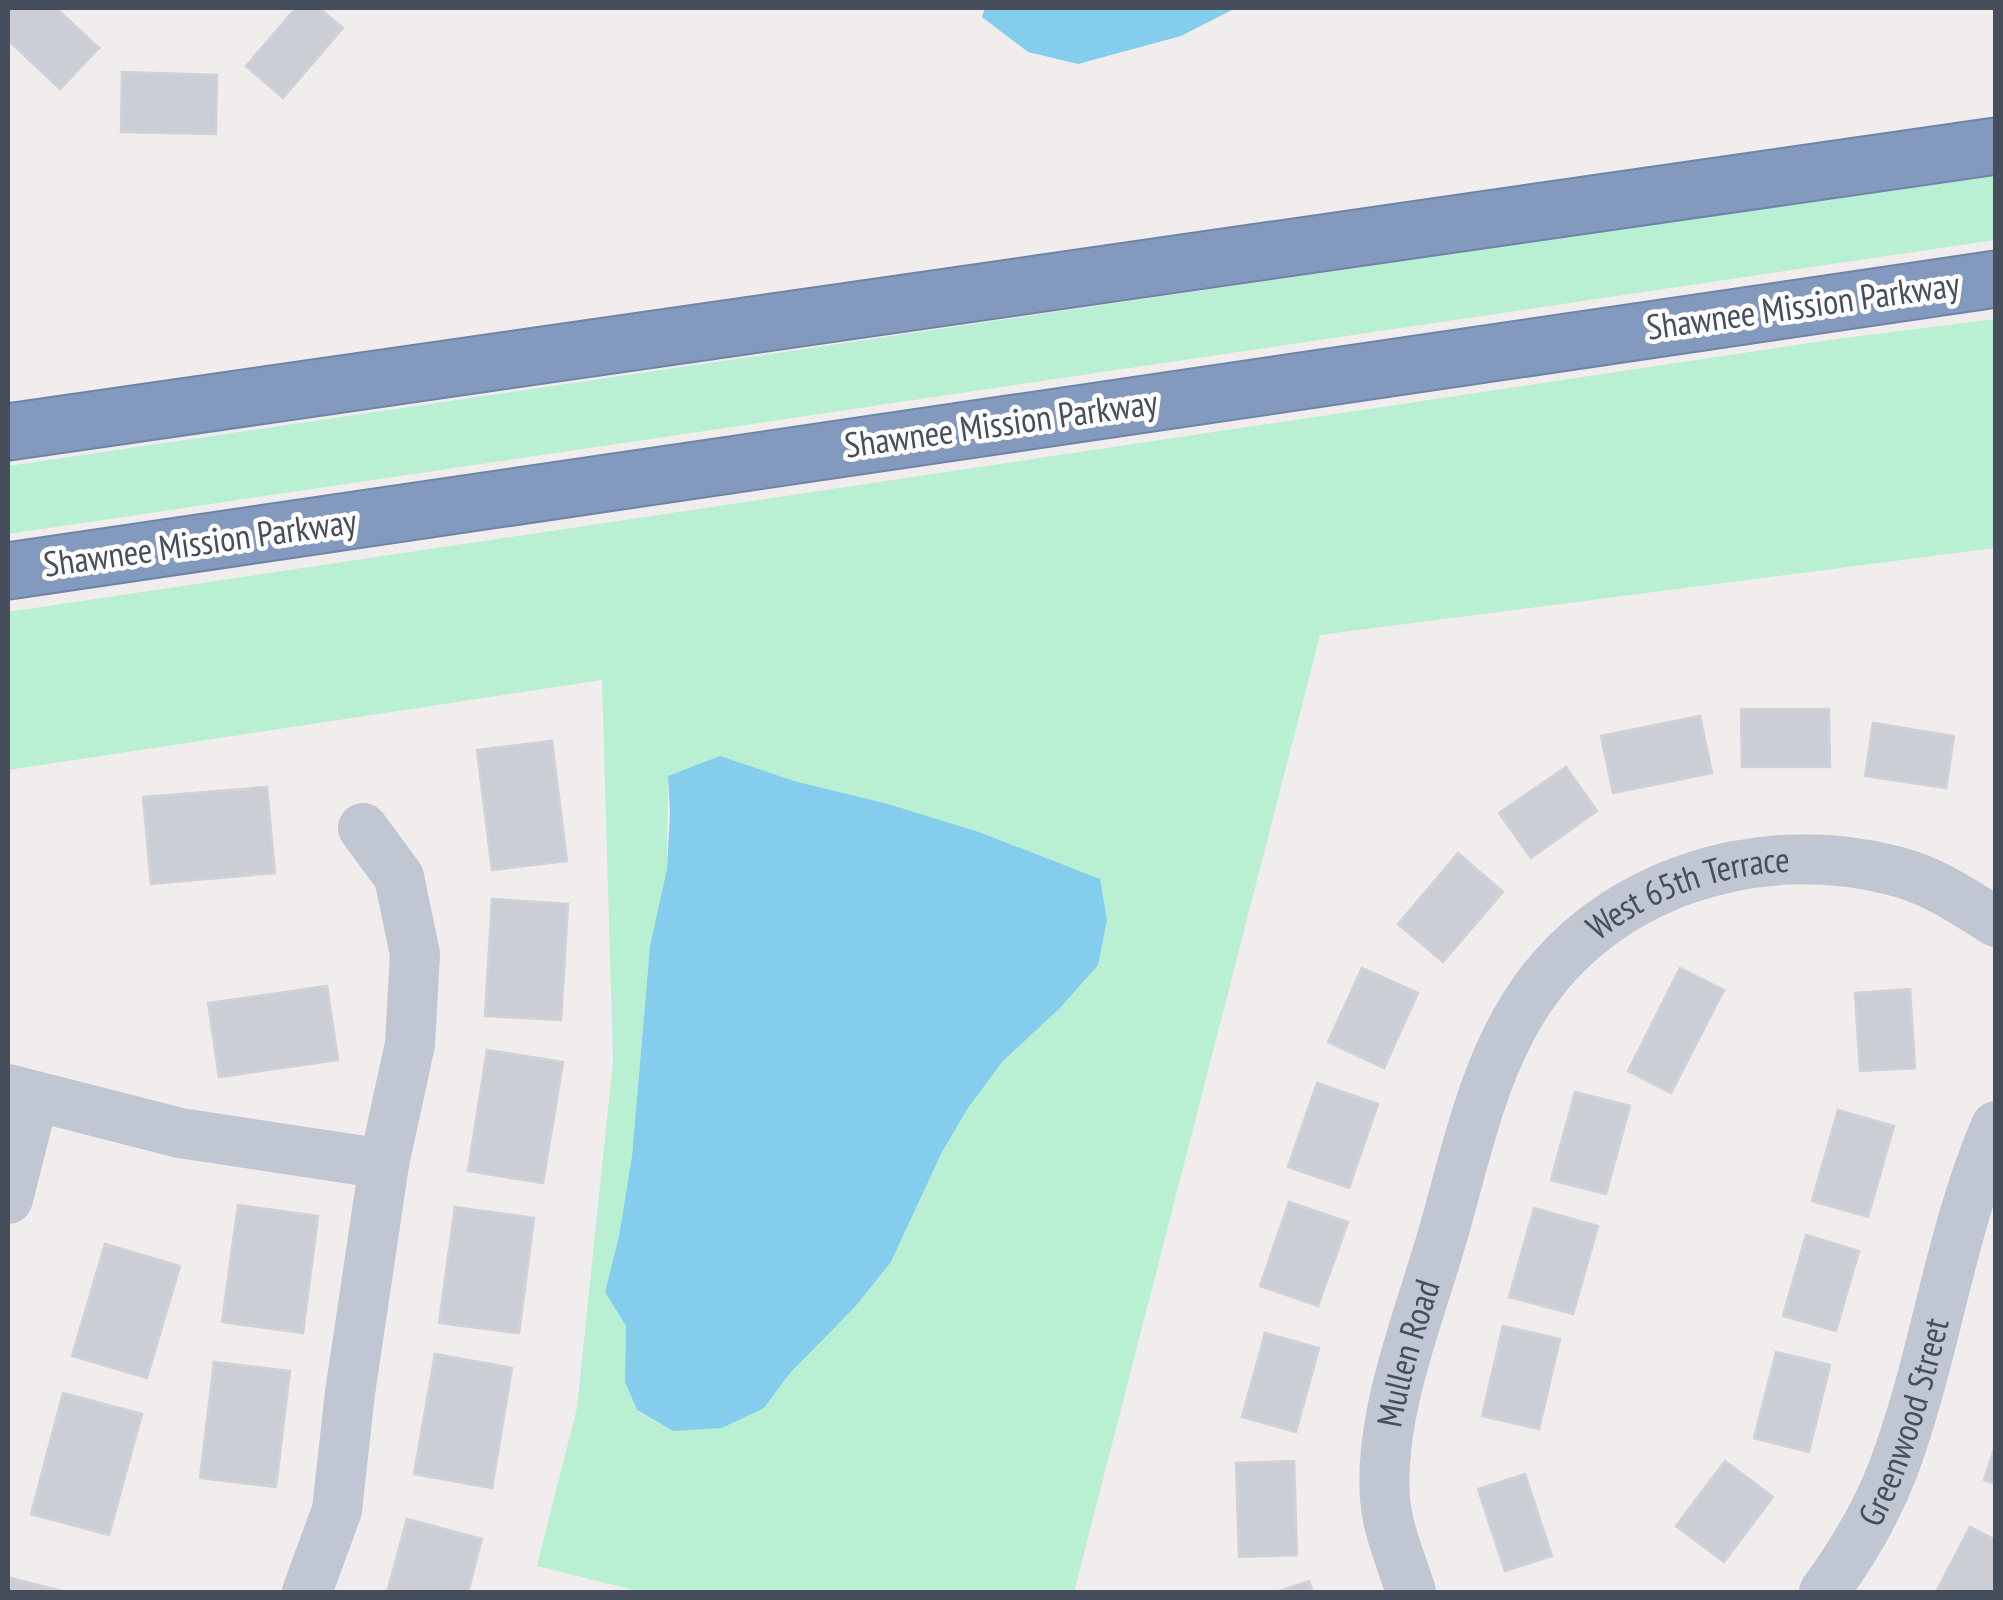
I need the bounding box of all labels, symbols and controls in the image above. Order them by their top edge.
street label: Shawnee Mission Parkway [1644,260,1963,350]
street label: Shawnee Mission Parkway [842,378,1161,468]
street label: Shawnee Mission Parkway [41,497,360,587]
street label: West 65th Terrace [1576,836,1791,949]
street label: Mullen Road [1365,1274,1450,1431]
street label: Greenwood Street [1847,1312,1959,1534]

